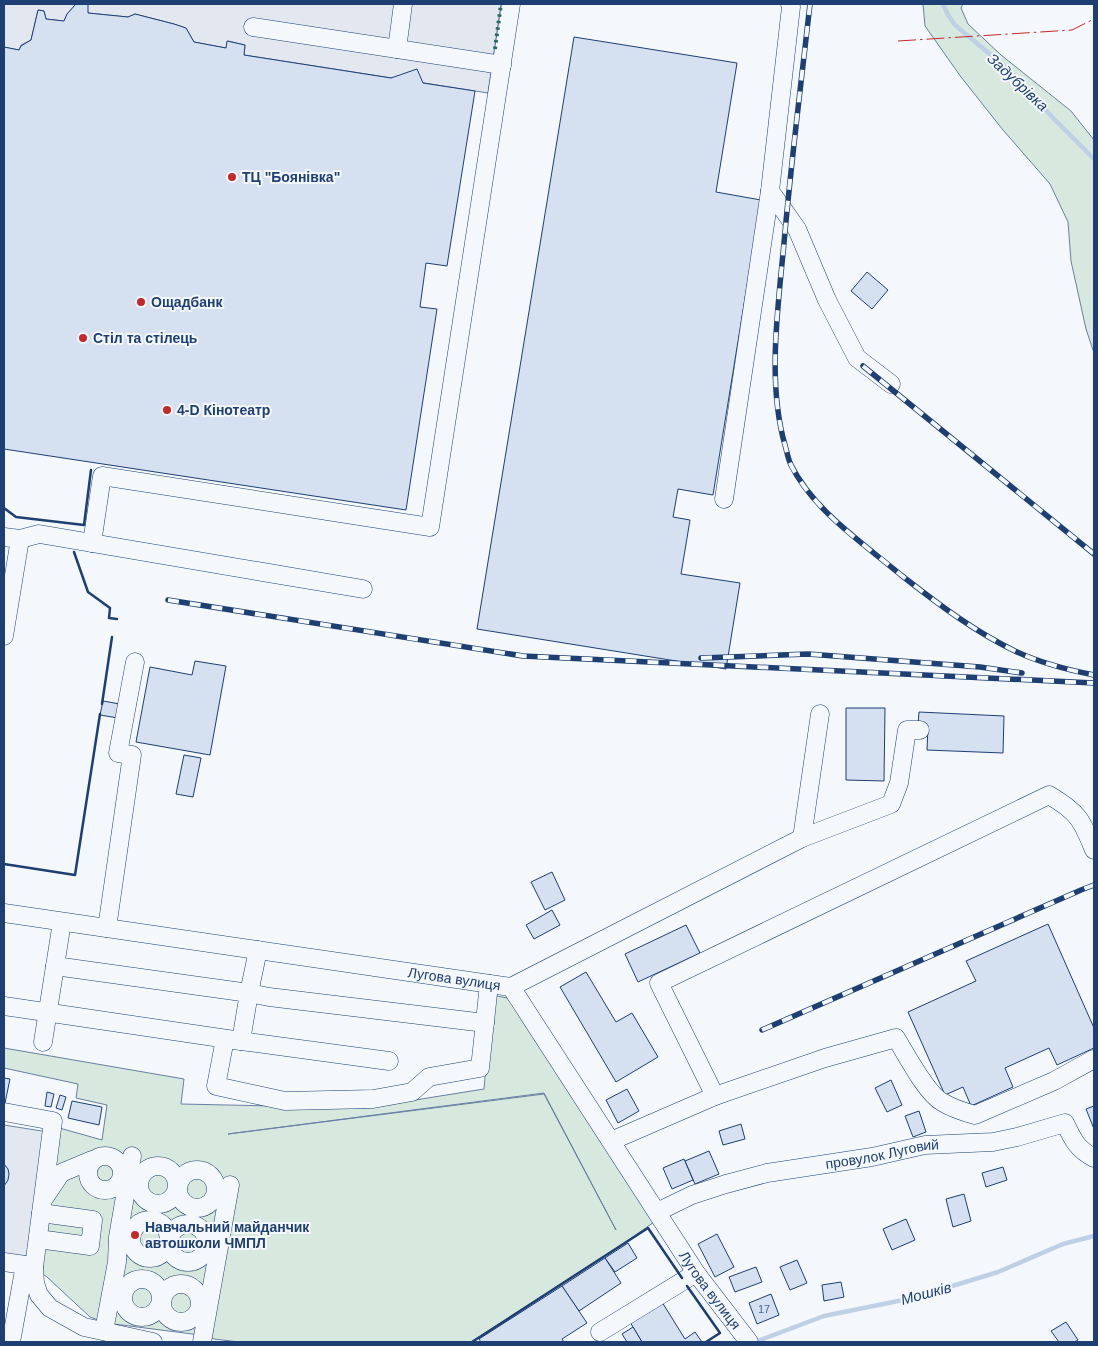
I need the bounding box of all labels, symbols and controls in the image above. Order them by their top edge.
water label: Задубрівка [984,50,1052,114]
place label: ТЦ "Боянівка" [242,169,340,185]
marker: ТЦ "Боянівка" [226,171,238,183]
place label: Ощадбанк [151,294,223,310]
marker: Ощадбанк [135,296,147,308]
place label: Стіл та стілець [93,330,198,346]
marker: Стіл та стілець [77,332,89,344]
place label: 4-D Кінотеатр [177,402,270,418]
marker: 4-D Кінотеатр [161,404,173,416]
street label: Лугова вулиця [407,964,502,993]
street label: провулок Луговий [824,1136,939,1172]
place label: Навчальний майданчик автошколи ЧМПЛ [145,1219,310,1251]
marker: Навчальний майданчик автошколи ЧМПЛ [129,1229,141,1241]
street label: Лугова вулиця [676,1248,744,1332]
water label: Мошків [899,1278,953,1308]
house number: 17 [758,1303,770,1315]

